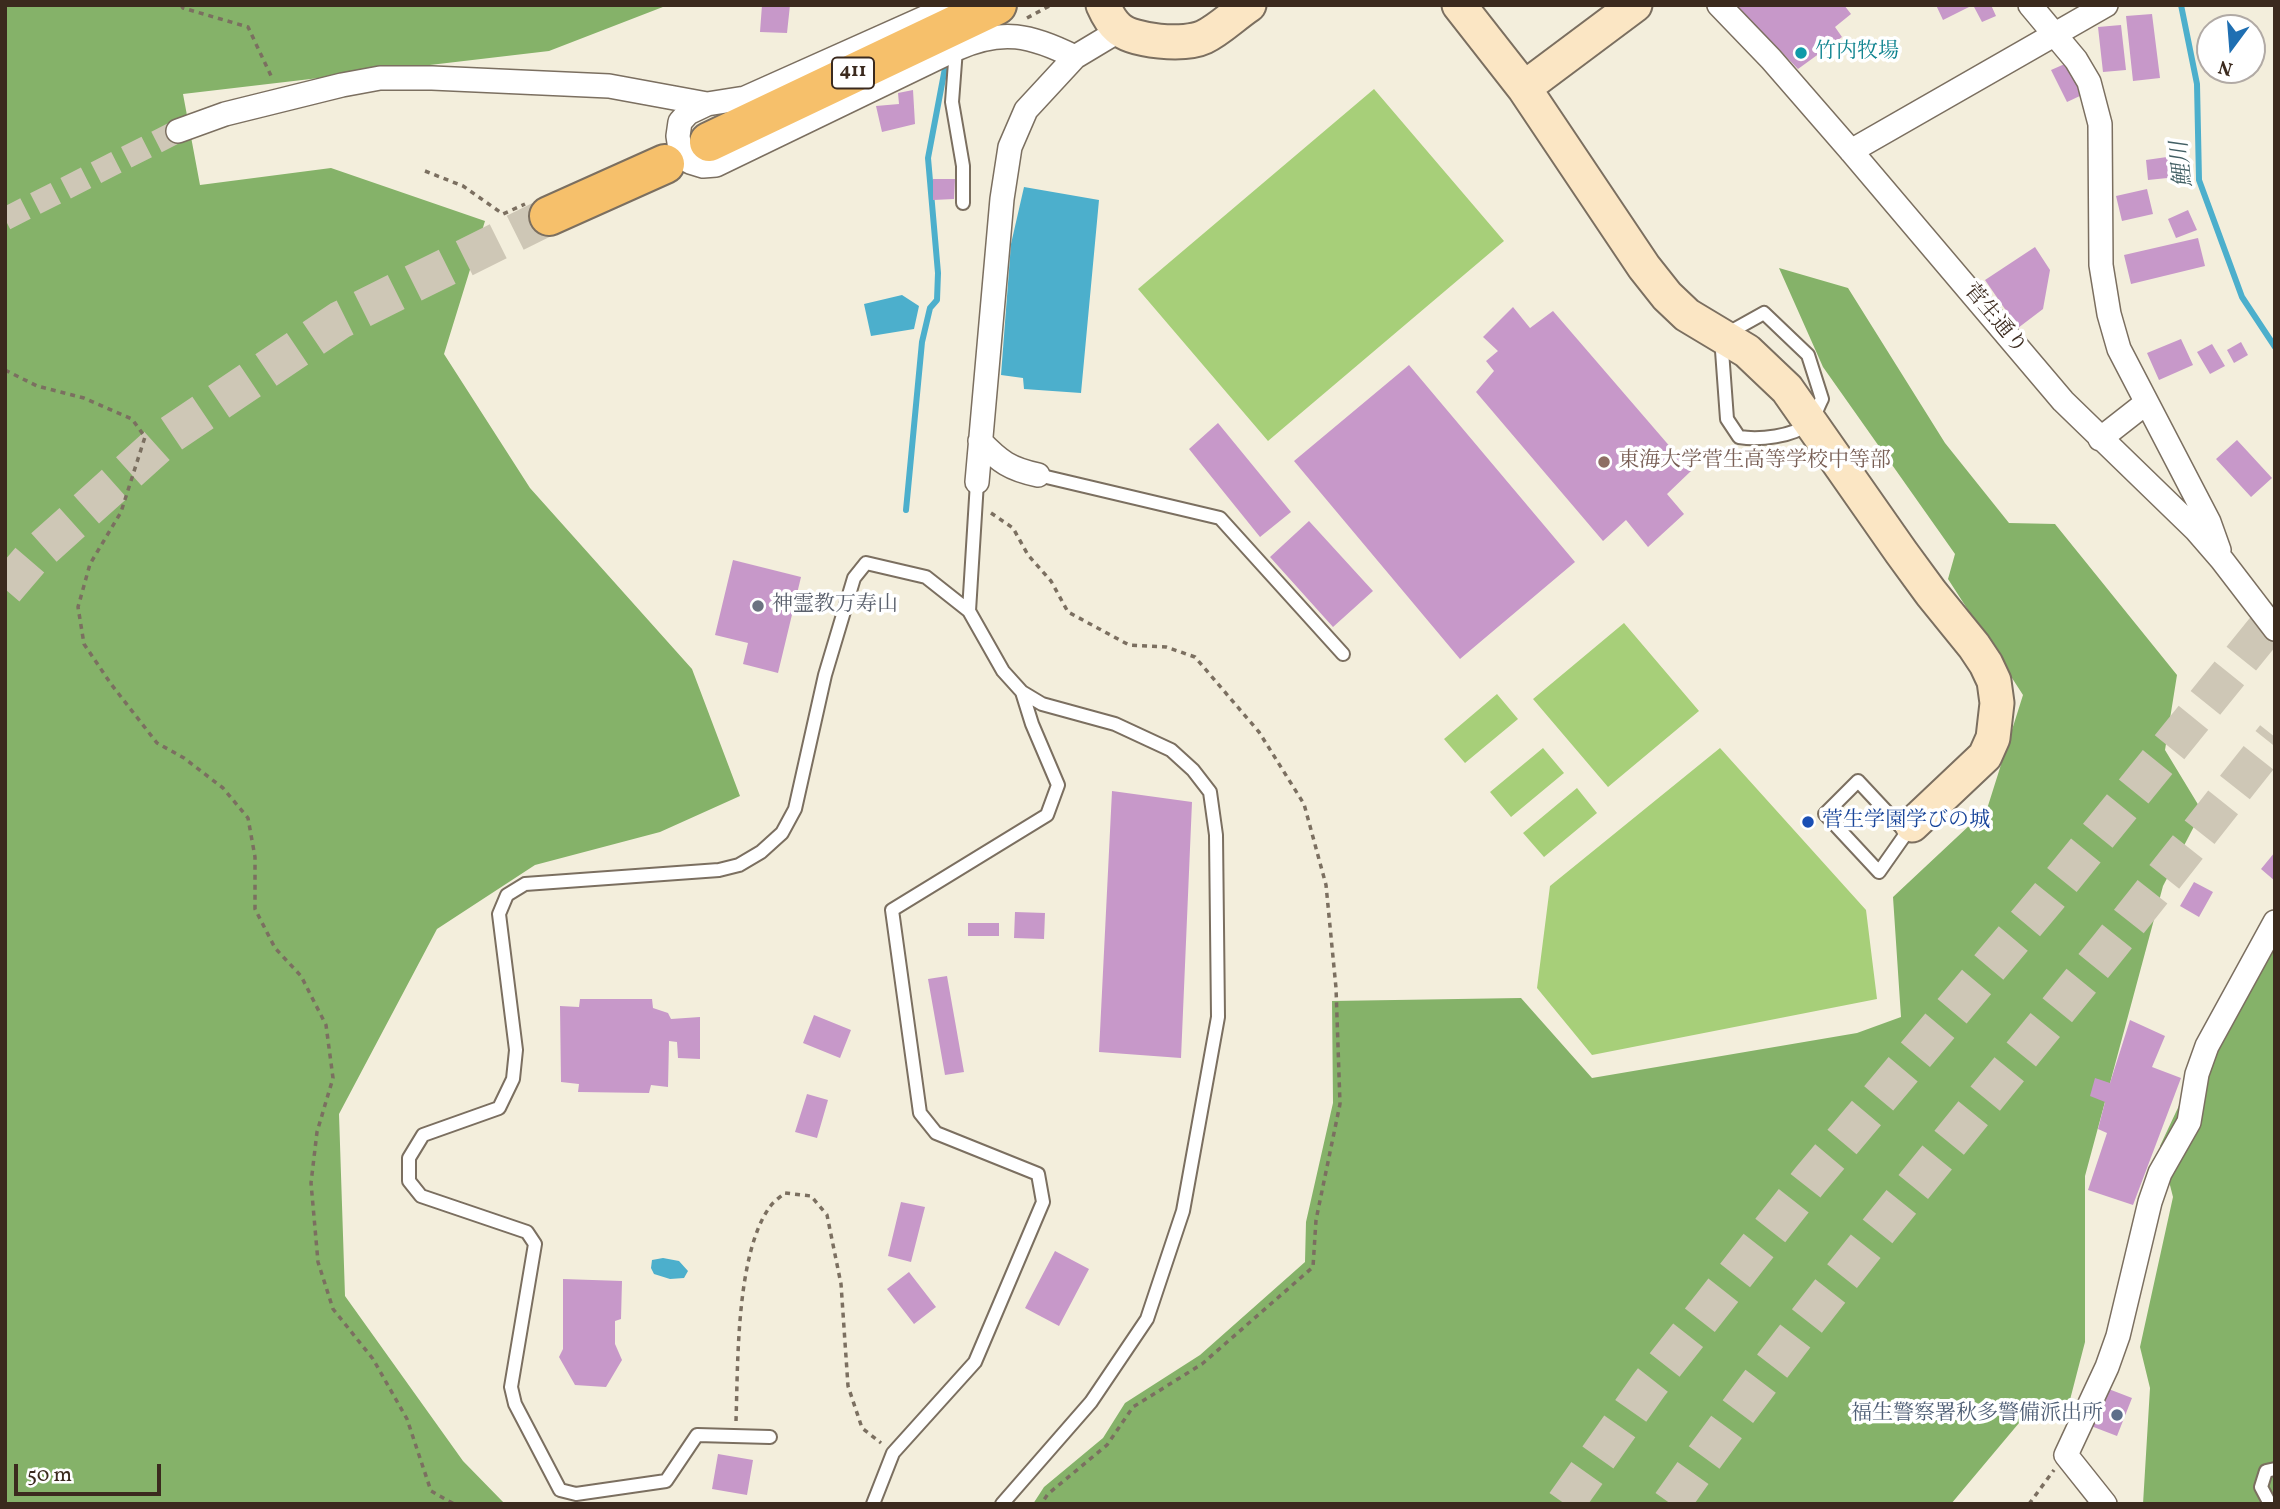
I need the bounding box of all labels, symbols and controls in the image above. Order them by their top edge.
north arrow [2196,14,2266,84]
place label: 竹内牧場 [1815,40,1899,66]
marker: 竹内牧場 [1793,45,1809,61]
text: N [2216,53,2236,82]
road number: 411 [832,58,874,88]
water label: 鯉川 [2168,140,2200,188]
street label: 菅生通り [1957,280,2031,360]
place label: 東海大学菅生高等学校中等部 [1618,449,1891,475]
marker: 東海大学菅生高等学校中等部 [1596,454,1612,470]
place label: 神霊教万寿山 [772,593,898,619]
marker: 神霊教万寿山 [750,598,766,614]
place label: 菅生学園学びの城 [1822,809,1990,835]
marker: 菅生学園学びの城 [1800,814,1816,830]
place label: 福生警察署秋多警備派出所 [1851,1402,2103,1428]
marker: 福生警察署秋多警備派出所 [2109,1407,2125,1423]
scale bar [18,1450,164,1494]
text: 50 m [27,1461,72,1490]

